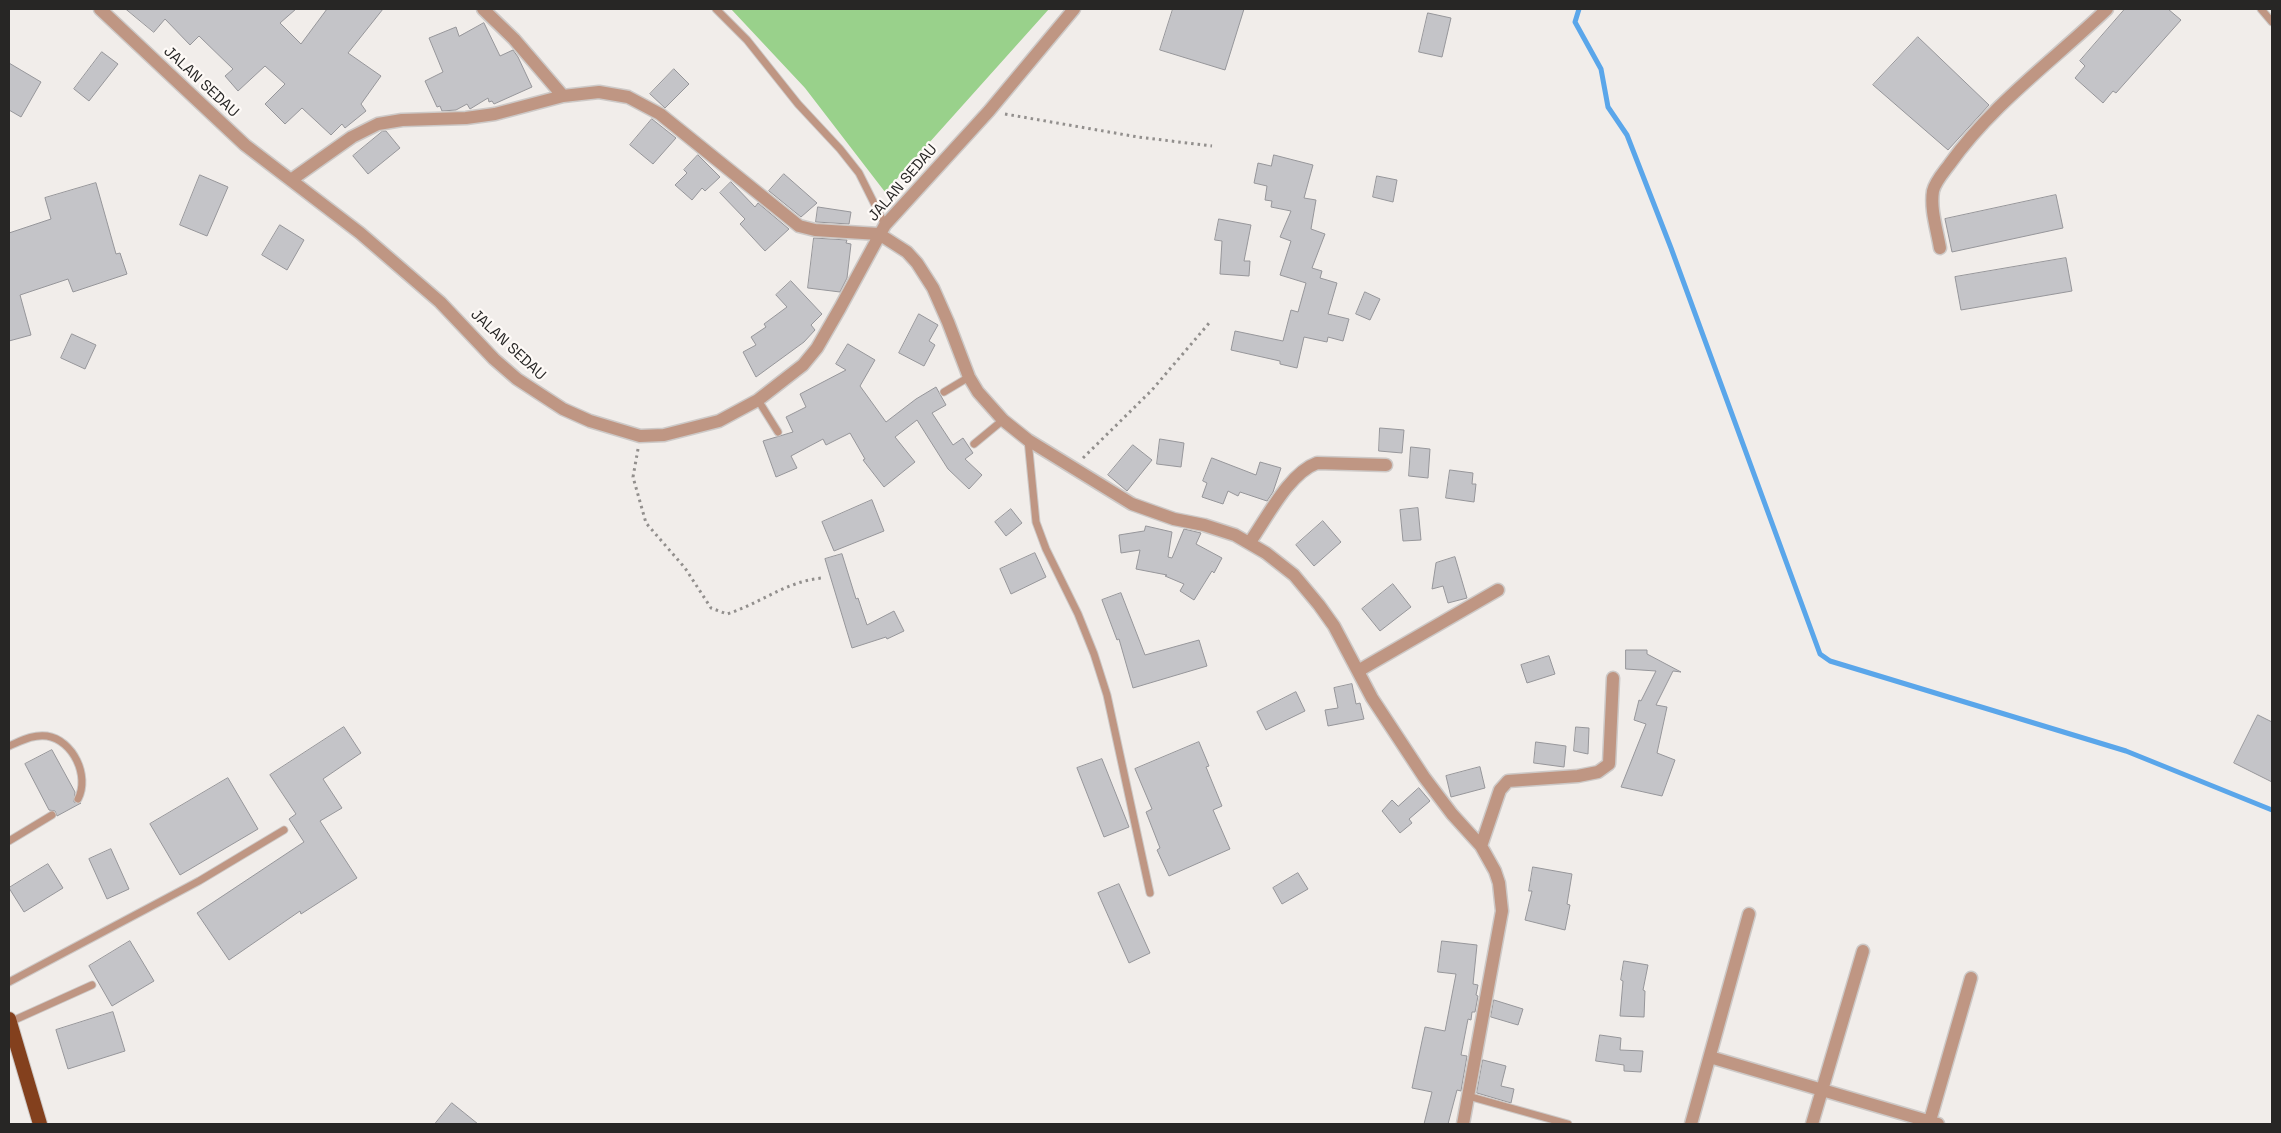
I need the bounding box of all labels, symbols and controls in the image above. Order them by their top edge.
street label: JALAN SEDAU [160,43,242,121]
street label: JALAN SEDAU [865,141,941,225]
street label: JALAN SEDAU [467,306,549,384]

